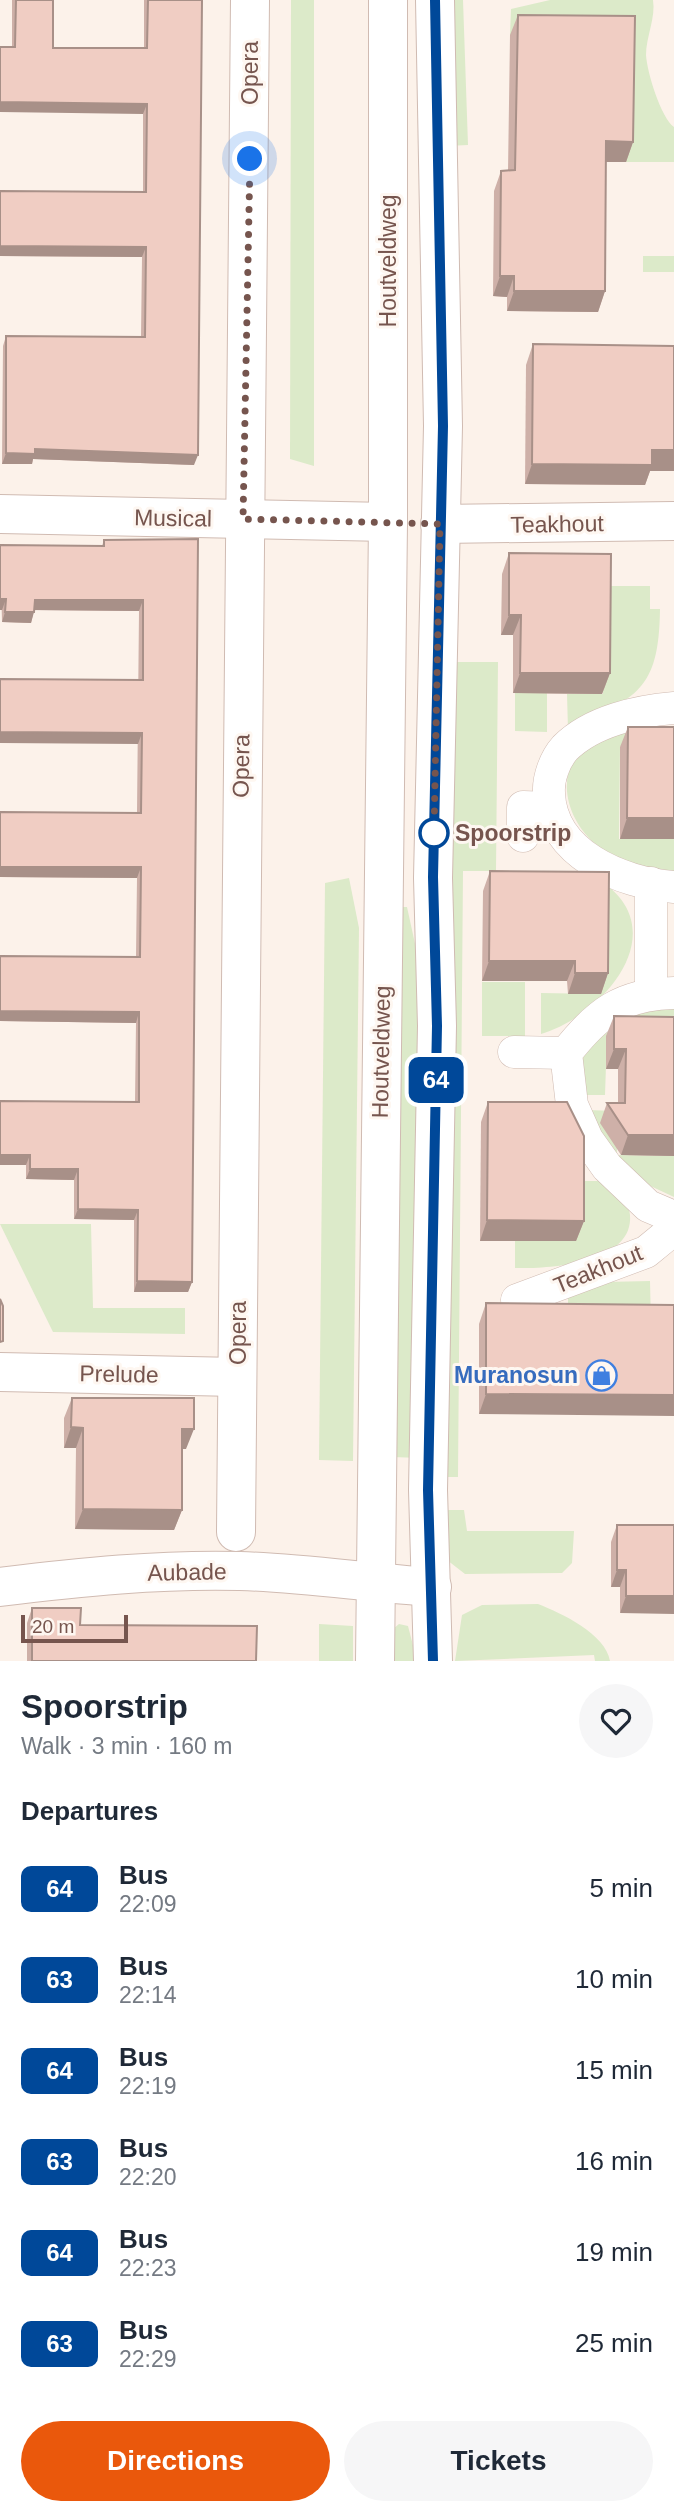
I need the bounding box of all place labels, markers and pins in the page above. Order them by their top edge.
marker: Spoorstrip [419,818,449,848]
place label: Spoorstrip [455,820,571,846]
shop icon: Muranosun [584,1358,618,1392]
place label: Muranosun [454,1362,578,1388]

